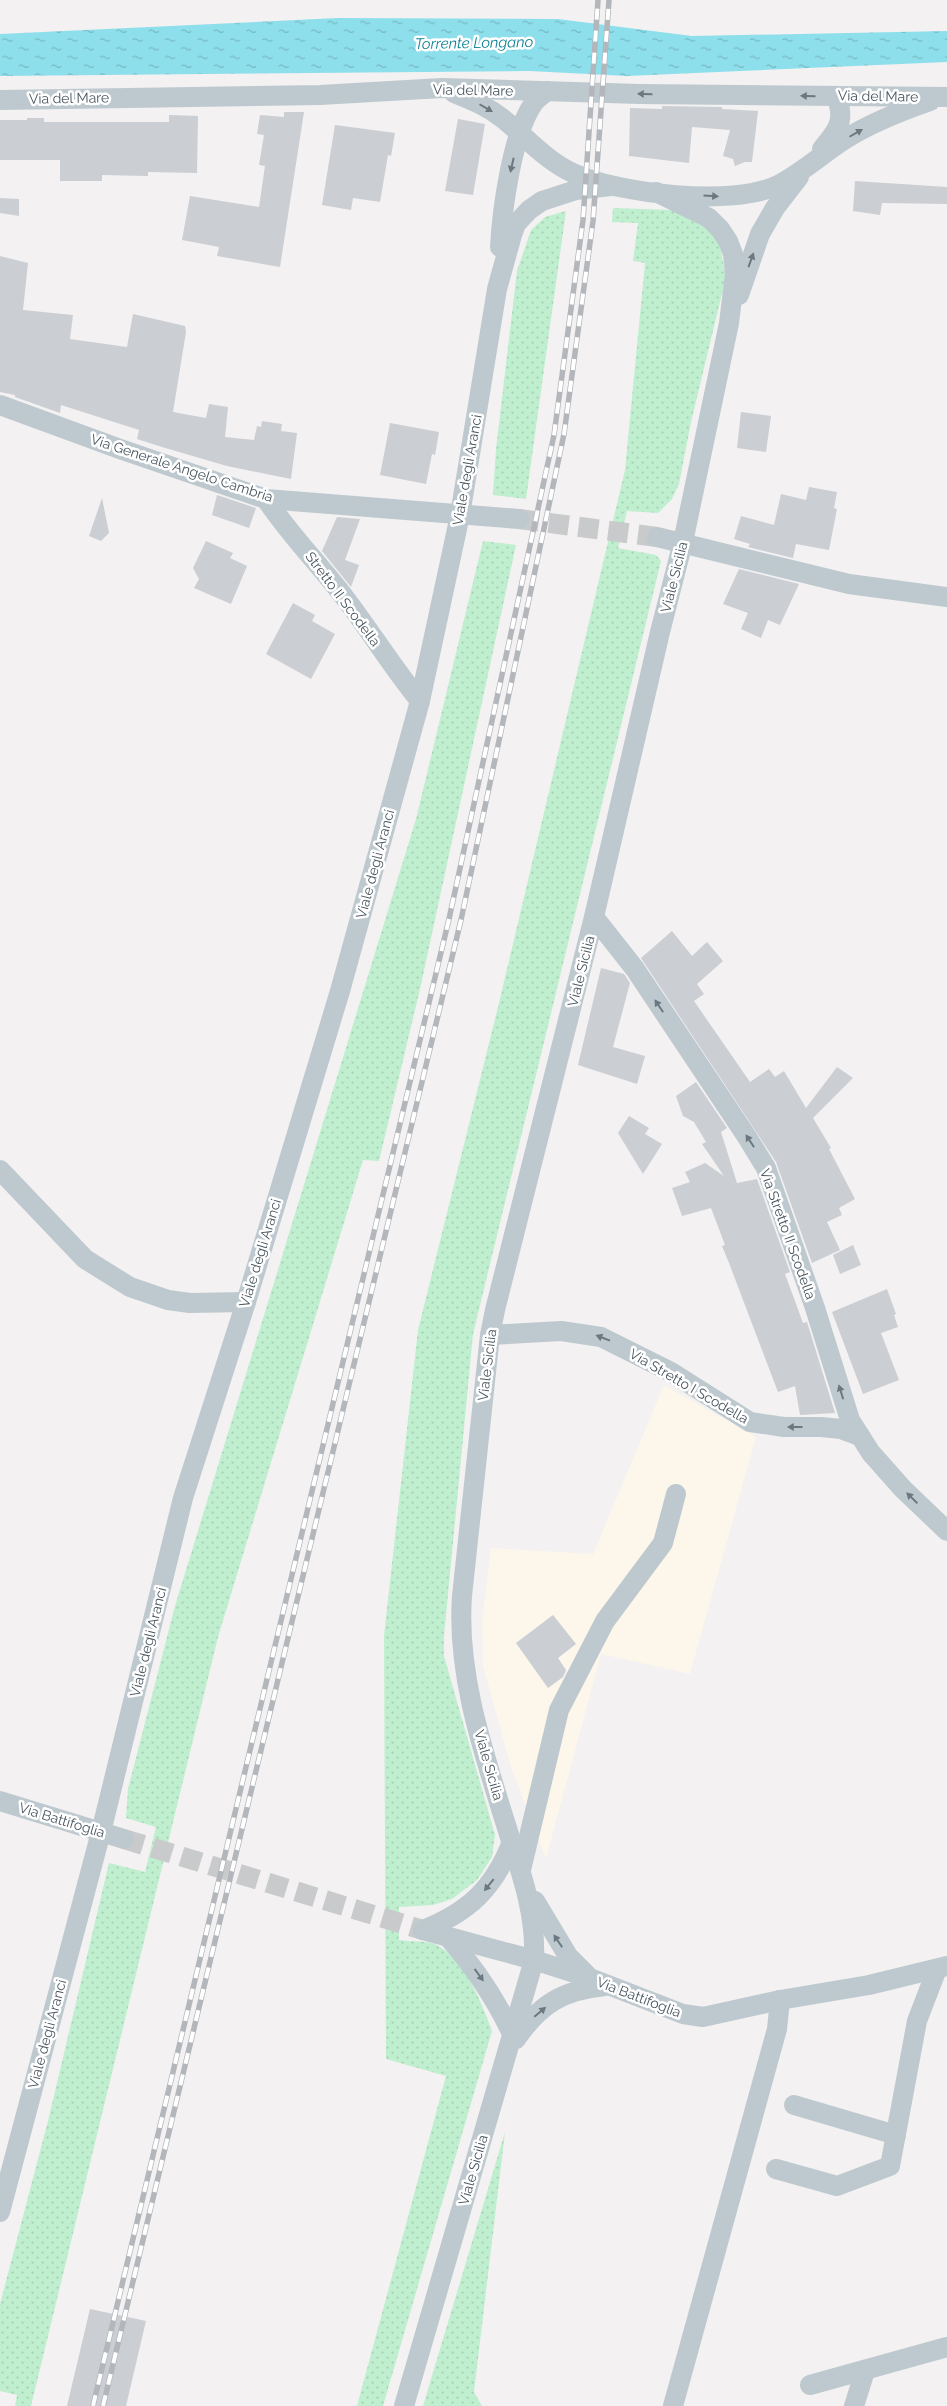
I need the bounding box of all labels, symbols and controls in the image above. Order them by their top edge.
water label: Torrente Longano [415,33,533,53]
street label: Via del Mare [433,81,513,99]
street label: Via del Mare [838,87,918,105]
street label: Via del Mare [29,89,109,107]
one-way arrow [637,90,653,98]
one-way arrow [800,91,816,99]
one-way arrow [480,103,493,112]
one-way arrow [850,128,863,137]
one-way arrow [508,158,516,173]
one-way arrow [704,192,720,200]
one-way arrow [747,252,755,267]
street label: Viale degli Aranci [449,413,485,527]
street label: Via Generale Angelo Cambria [89,431,275,505]
street label: Viale Sicilia [657,540,691,614]
street label: Stretto II Scodella [302,549,384,649]
street label: Viale degli Aranci [353,808,397,920]
street label: Viale Sicilia [564,934,598,1008]
one-way arrow [654,999,664,1013]
one-way arrow [745,1134,755,1148]
street label: Via Stretto II Scodella [757,1166,819,1302]
street label: Viale degli Aranci [236,1197,284,1309]
street label: Viale Sicilia [475,1328,499,1402]
one-way arrow [595,1334,610,1342]
street label: Via Stretto I Scodella [627,1345,751,1427]
one-way arrow [837,1384,844,1399]
one-way arrow [787,1423,803,1431]
one-way arrow [906,1492,918,1504]
street label: Viale degli Aranci [127,1586,169,1698]
street label: Viale Sicilia [471,1728,507,1802]
street label: Via Battifoglia [17,1799,107,1841]
one-way arrow [483,1878,494,1891]
one-way arrow [553,1935,563,1948]
one-way arrow [474,1968,484,1982]
street label: Via Battifoglia [595,1974,683,2020]
street label: Viale degli Aranci [25,1978,69,2090]
one-way arrow [533,2006,546,2017]
street label: Viale Sicilia [455,2133,491,2207]

